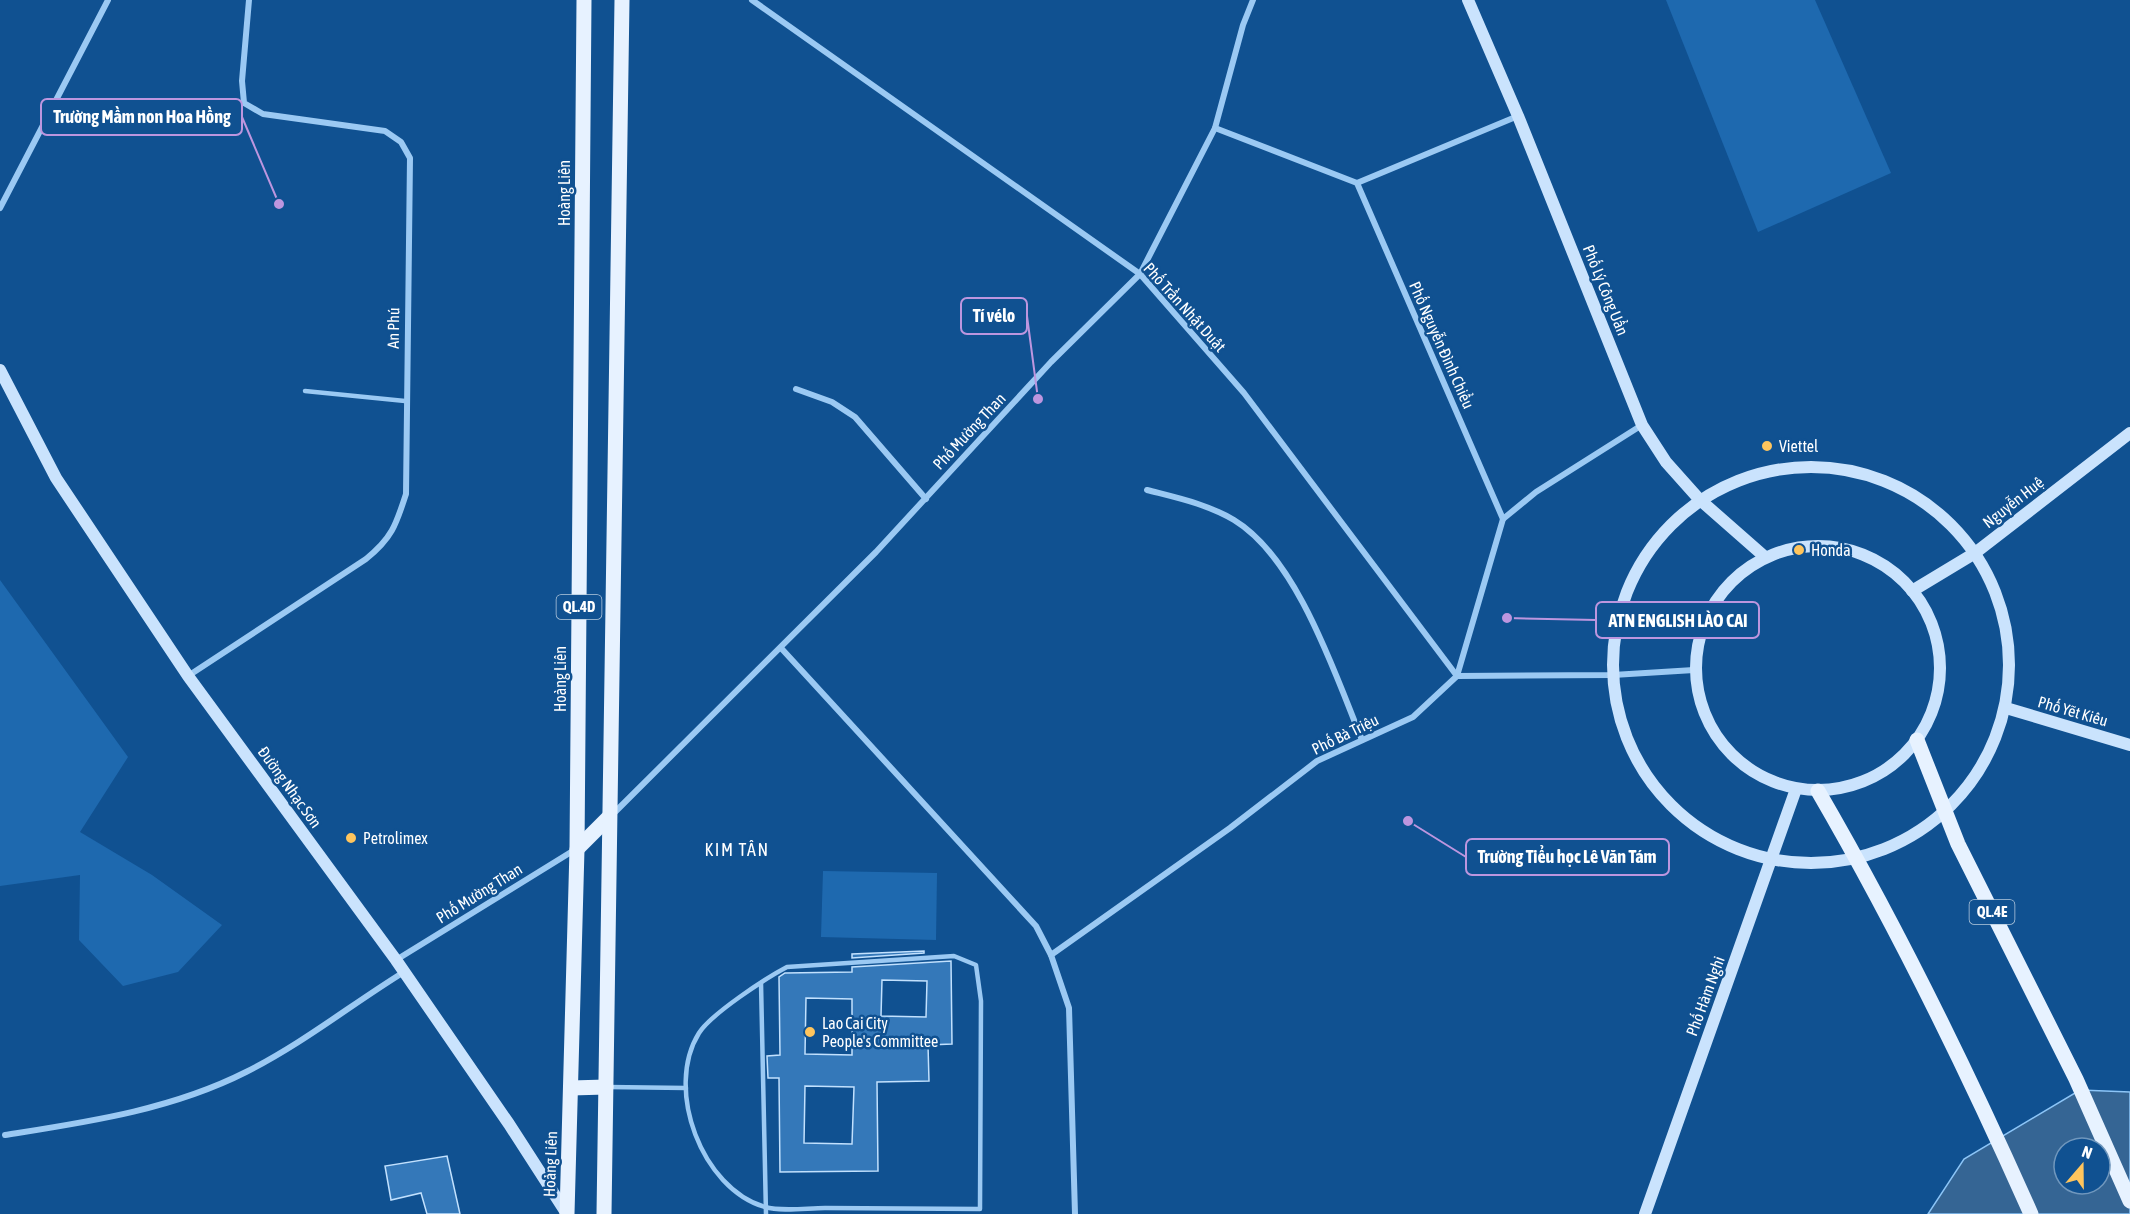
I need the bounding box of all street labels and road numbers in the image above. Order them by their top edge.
street label: Hoàng Liên [555,160,574,226]
street label: Phố Lý Công Uẩn [1579,242,1633,338]
street label: Phố Trần Nhật Duật [1140,258,1231,355]
street label: Phố Nguyễn Đình Chiểu [1405,278,1479,412]
street label: An Phú [384,307,402,349]
street label: Phố Mường Than [928,388,1010,474]
street label: Nguyễn Huệ [1979,473,2048,532]
road number: QL.4D [556,595,602,619]
street label: Hoàng Liên [551,646,570,712]
street label: Phố Yẽt Kiêu [2036,691,2110,730]
street label: Phố Bà Triệu [1308,709,1381,758]
street label: Đường Nhạc Sơn [254,743,325,832]
street label: Phố Mường Than [432,859,526,927]
road number: QL.4E [1970,900,2014,924]
street label: Phố Hàm Nghi [1681,953,1729,1039]
street label: Hoàng Liên [540,1131,561,1197]

